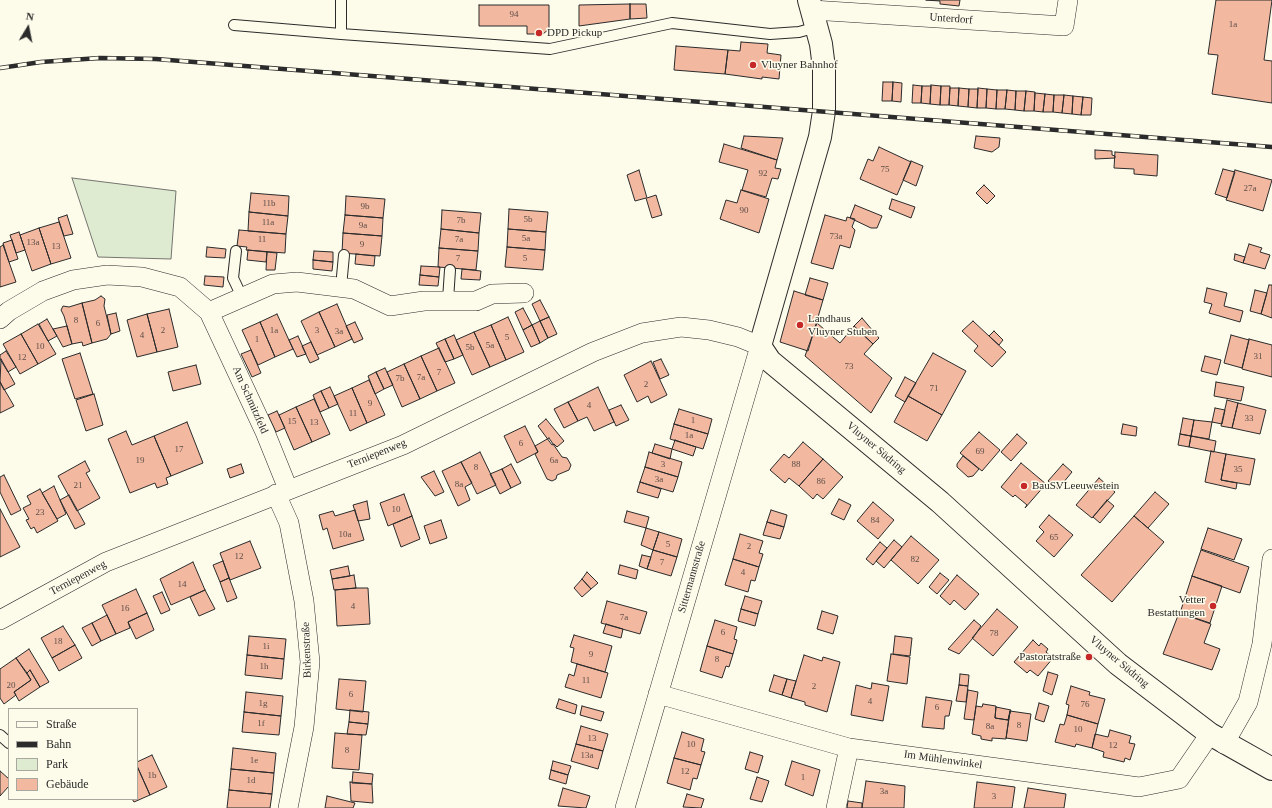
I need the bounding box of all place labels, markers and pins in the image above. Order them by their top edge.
place label: DPD Pickup [547,26,602,40]
marker: DPD Pickup [534,28,544,38]
place label: Vluyner Bahnhof [761,58,838,72]
marker: Vluyner Bahnhof [748,60,758,70]
place label: Landhaus Vluyner Stuben [808,312,877,338]
marker: Landhaus Vluyner Stuben [795,320,805,330]
place label: BauSVLeeuwestein [1032,479,1119,493]
marker: BauSVLeeuwestein [1019,481,1029,491]
place label: Vetter Bestattungen [1148,593,1205,619]
marker: Vetter Bestattungen [1208,601,1218,611]
place label: Pastoratstraße [1019,650,1081,664]
marker: Pastoratstraße [1084,652,1094,662]

